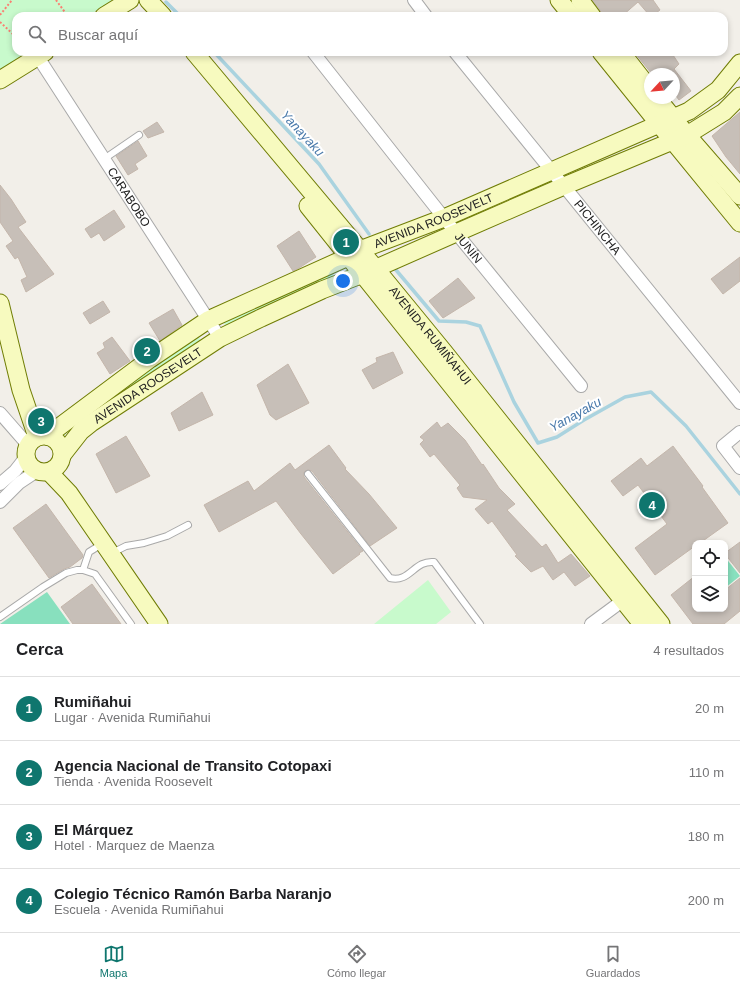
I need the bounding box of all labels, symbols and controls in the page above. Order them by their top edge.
search box [12,12,728,56]
icon: search [26,23,48,45]
text: Buscar aquí [58,26,138,43]
north arrow [644,68,680,104]
water label: Yanayaku [278,107,328,159]
street label: CARABOBO [104,165,153,230]
street label: AVENIDA ROOSEVELT [372,190,496,251]
street label: PICHINCHA [571,197,624,258]
pin: 1 [333,227,359,257]
street label: JUNÍN [452,230,485,266]
your location [333,271,353,291]
street label: AVENIDA RUMIÑAHUI [386,284,474,387]
pin: 2 [134,336,160,366]
street label: AVENIDA ROOSEVELT [91,344,205,426]
water label: Yanayaku [547,394,604,435]
pin: 3 [28,406,54,436]
pin: 4 [639,490,665,520]
map controls [692,540,728,612]
button: locate [692,540,728,576]
button: layers [692,576,728,612]
text: Cerca [16,640,63,659]
text: 4 resultados [653,643,724,658]
text: Rumiñahui [54,693,132,710]
text: 1 [25,701,33,716]
text: 20 m [695,701,724,716]
text: Lugar · Avenida Rumiñahui [54,710,211,725]
text: Agencia Nacional de Transito Cotopaxi [54,757,332,774]
text: 2 [25,765,33,780]
text: 110 m [689,765,724,780]
text: Tienda · Avenida Roosevelt [54,774,212,789]
text: El Márquez [54,821,133,838]
text: 3 [25,829,33,844]
text: 180 m [688,829,724,844]
text: Hotel · Marquez de Maenza [54,838,214,853]
text: Colegio Técnico Ramón Barba Naranjo [54,885,332,902]
text: 4 [25,893,33,908]
text: 200 m [688,893,724,908]
text: Escuela · Avenida Rumiñahui [54,902,224,917]
tab: Mapa [100,943,127,979]
tab: Cómo llegar [327,943,386,979]
tab: Guardados [586,943,640,979]

